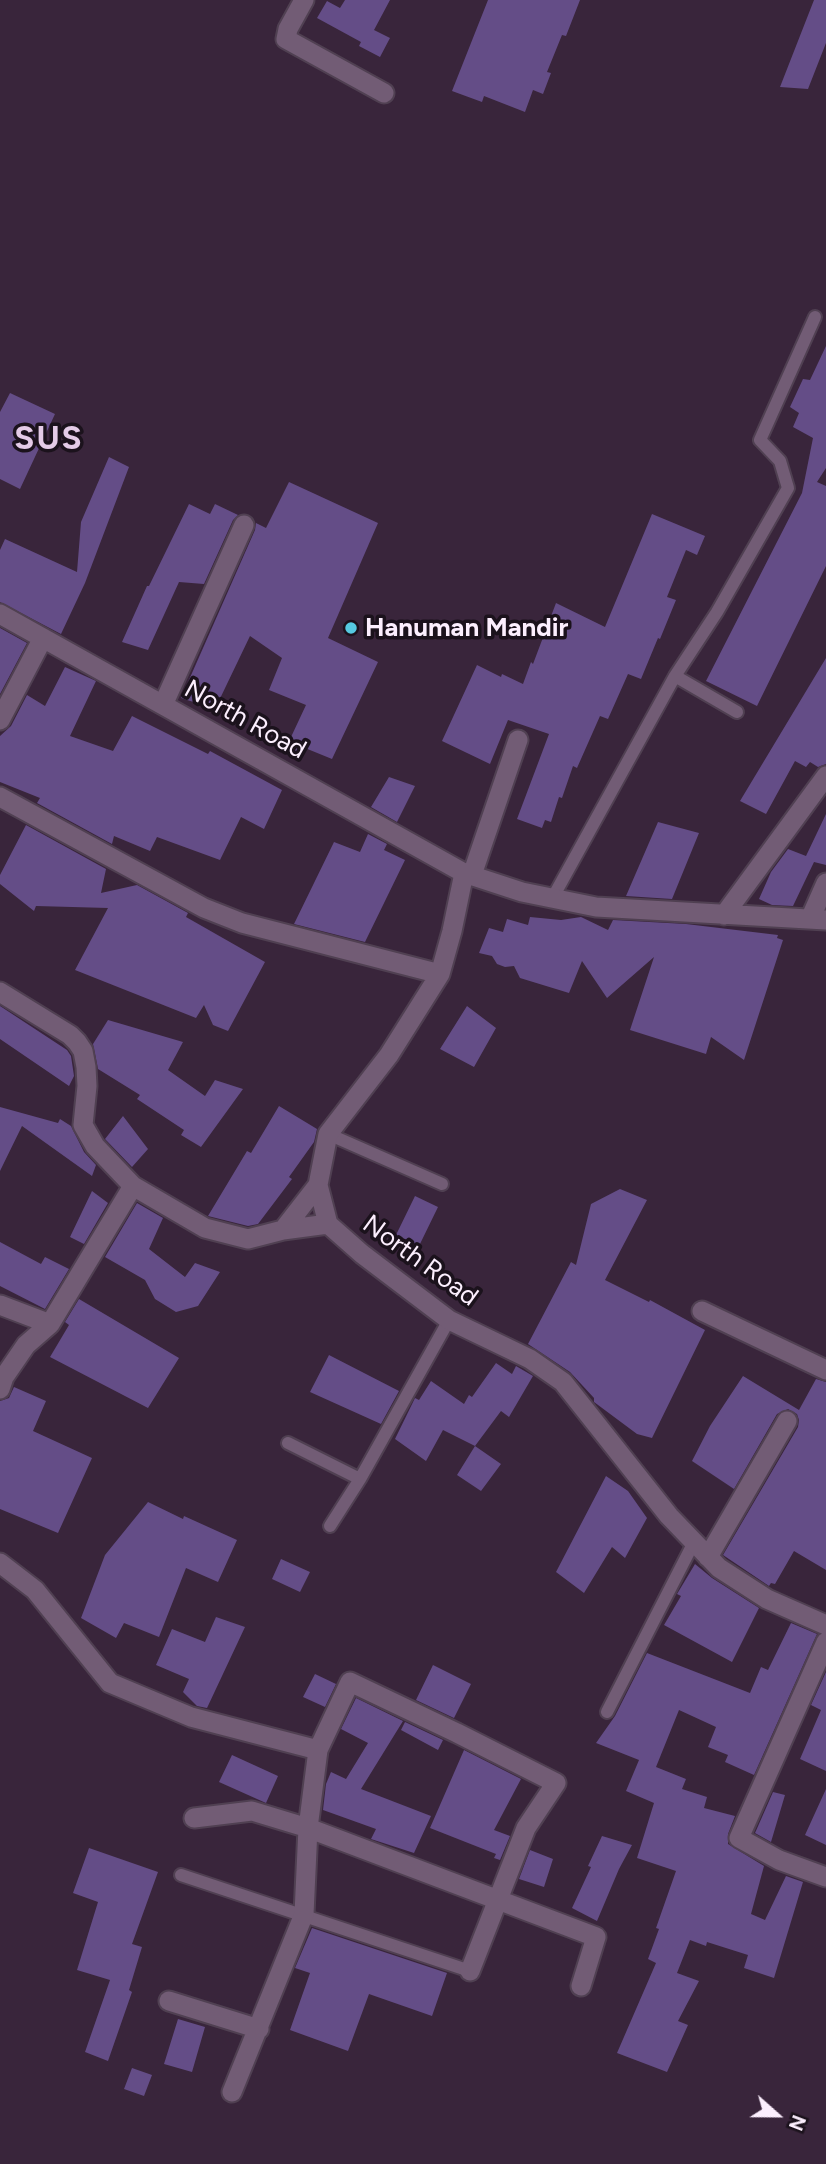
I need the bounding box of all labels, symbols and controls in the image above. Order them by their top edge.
district label: SUS [15,419,83,459]
place label: Hanuman Mandir [365,612,568,644]
marker: Hanuman Mandir [343,620,359,636]
street label: North Road [179,674,311,766]
street label: North Road [356,1209,484,1313]
north arrow [742,2080,812,2150]
text: N [784,2112,810,2134]

